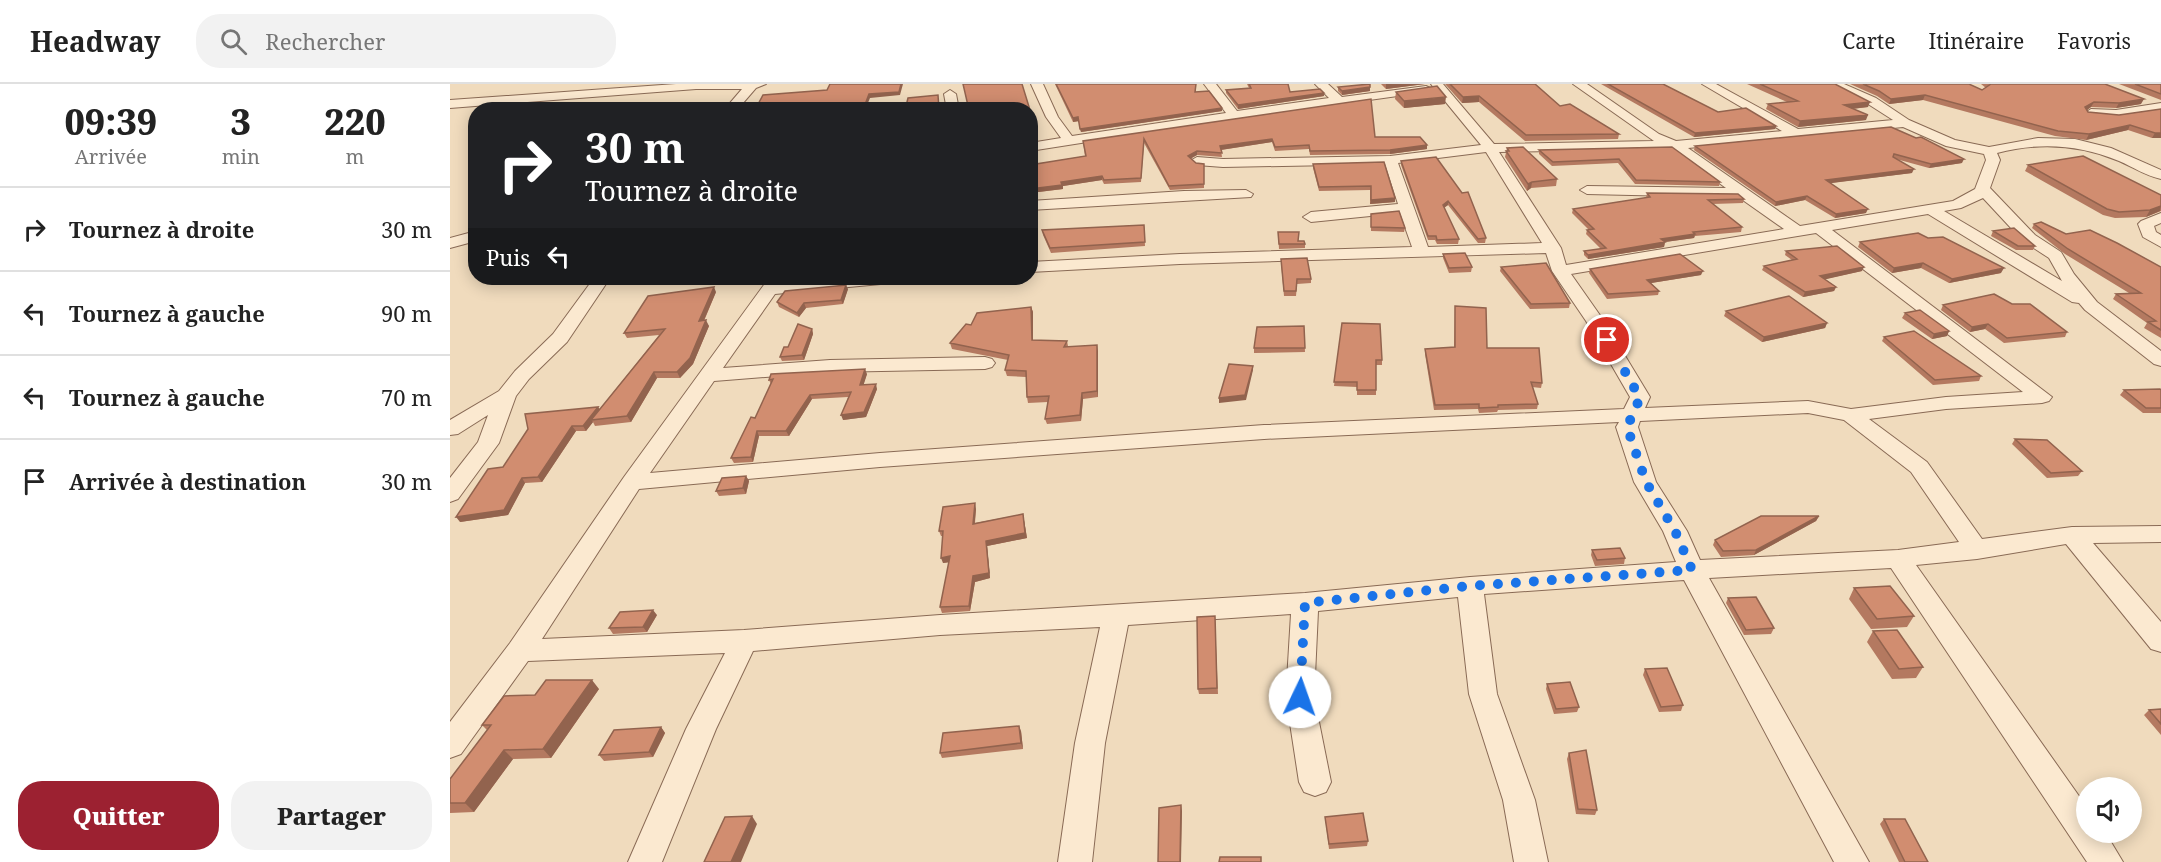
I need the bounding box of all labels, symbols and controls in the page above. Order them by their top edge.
search box [196,14,616,68]
text: Headway [30,22,160,60]
icon: search [217,25,250,58]
text: Rechercher [265,26,385,56]
text: Carte [1842,27,1896,55]
text: Itinéraire [1929,27,2024,55]
text: Favoris [2057,27,2131,55]
text: 09:39 [64,97,157,146]
text: 3 [231,97,251,146]
text: 220 [324,97,386,146]
text: 30 m [585,118,685,175]
icon: right [486,126,564,204]
text: Arrivée [75,143,147,170]
text: min [222,143,260,170]
text: m [346,143,364,170]
text: Tournez à droite [585,172,798,209]
icon: right [18,213,51,246]
text: Tournez à droite [69,214,254,244]
text: 30 m [381,214,432,244]
icon: left [542,240,575,273]
text: Puis [486,242,530,272]
icon: left [18,297,51,330]
text: Tournez à gauche [69,298,265,328]
text: 90 m [381,298,432,328]
pin [1581,314,1632,365]
icon: arrive [1590,323,1623,356]
icon: left [18,381,51,414]
text: Tournez à gauche [69,382,265,412]
text: 70 m [381,382,432,412]
icon: arrive [18,465,51,498]
text: Arrivée à destination [69,466,306,496]
text: 30 m [381,466,432,496]
position arrow [1268,665,1332,729]
map controls [2076,777,2142,843]
button: sound [2076,777,2142,843]
button: Quitter [18,781,219,850]
button: Partager [231,781,432,850]

